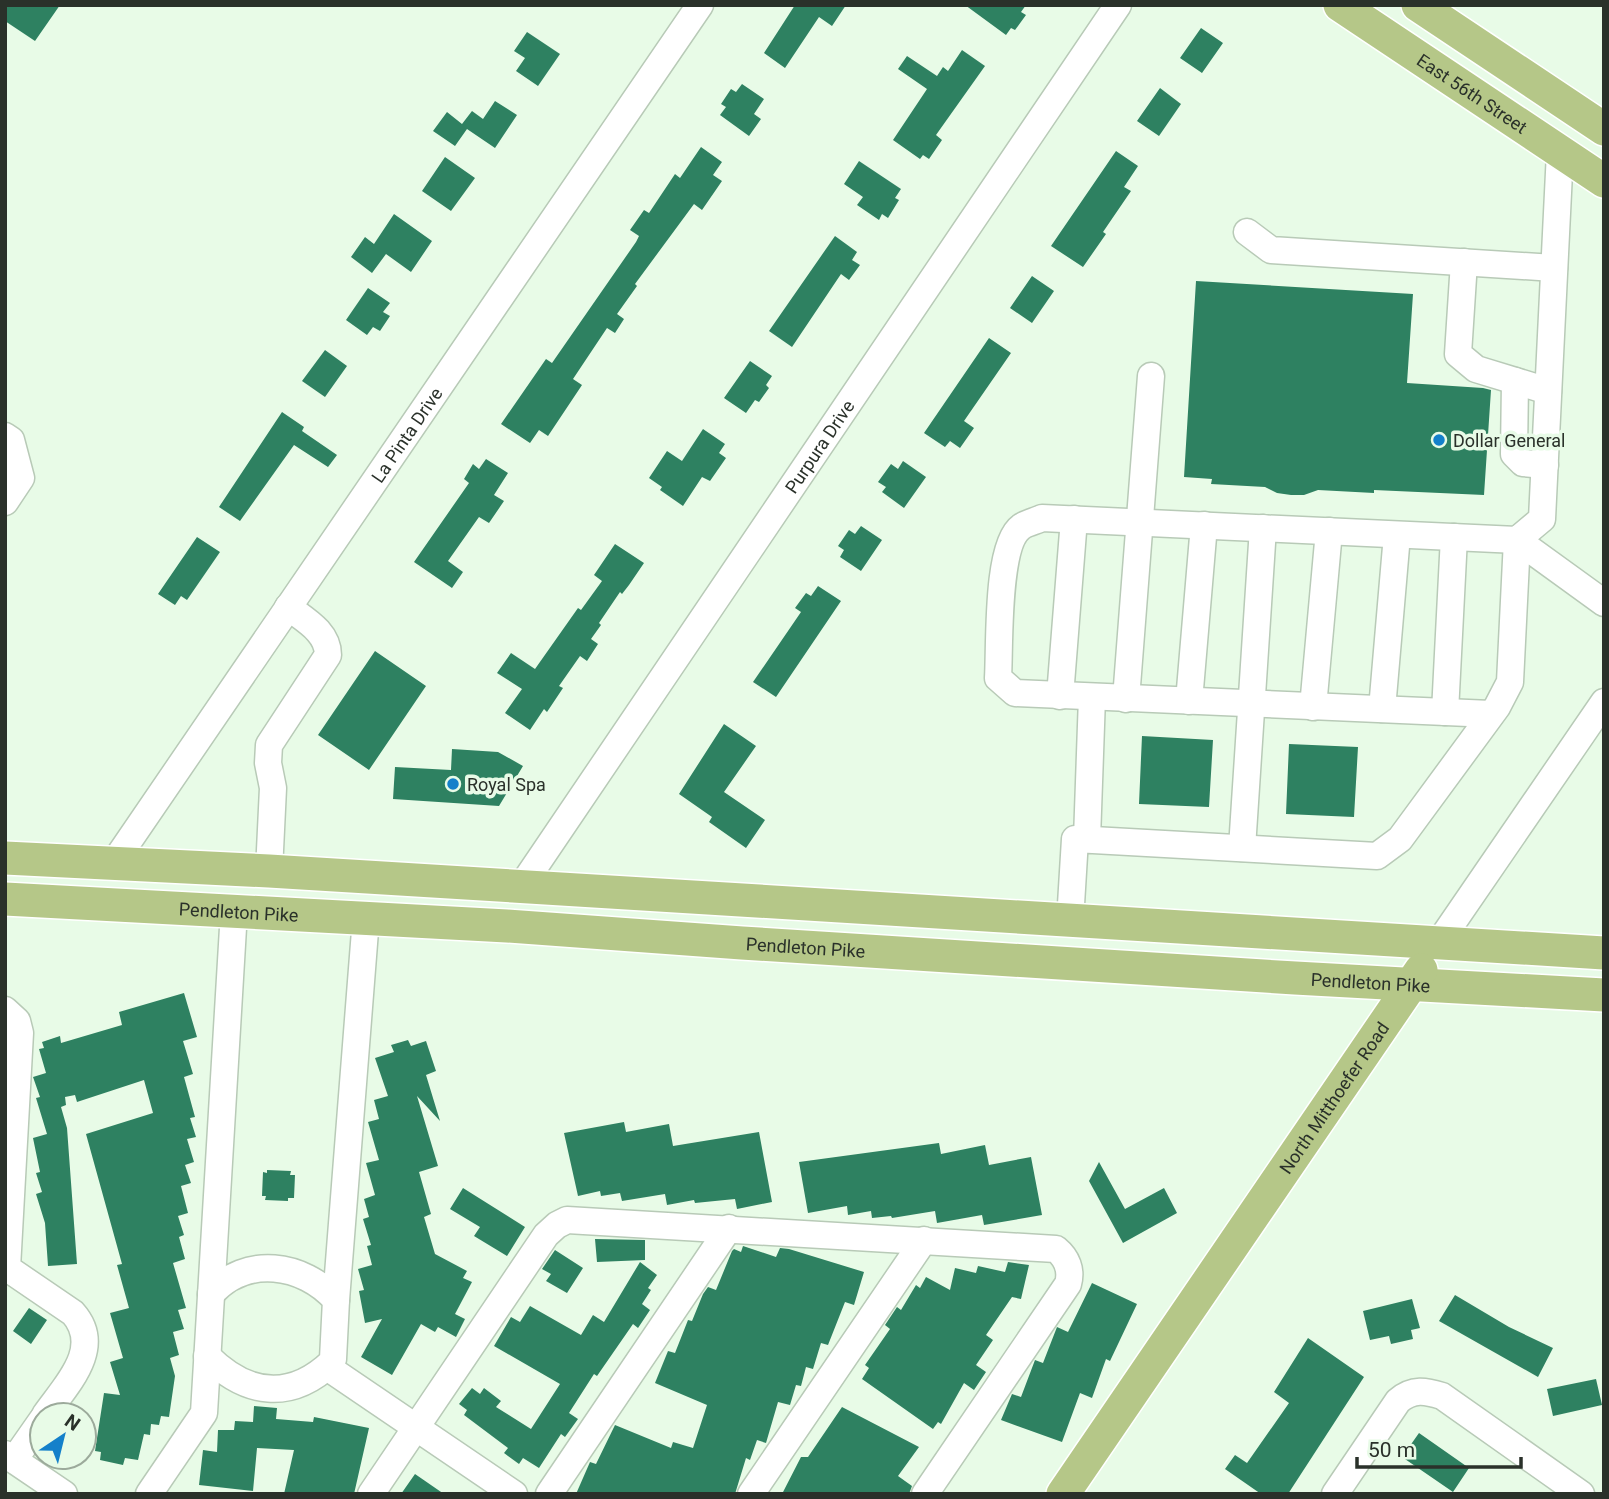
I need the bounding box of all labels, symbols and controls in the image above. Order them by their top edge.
street label: East 56th Street [1413,49,1531,137]
street label: La Pinta Drive [367,383,446,486]
street label: Purpura Drive [780,396,858,497]
place label: Dollar General [1453,430,1565,451]
marker: Dollar General [1431,432,1447,448]
place label: Royal Spa [467,774,546,795]
marker: Royal Spa [445,776,461,792]
street label: Pendleton Pike [178,898,299,925]
street label: Pendleton Pike [745,933,866,961]
street label: Pendleton Pike [1310,968,1431,996]
street label: North Mitthoefer Road [1275,1018,1393,1178]
north arrow [28,1401,98,1471]
text: N [60,1409,85,1436]
scale bar [1357,1426,1522,1470]
text: 50 m [1368,1438,1415,1462]

